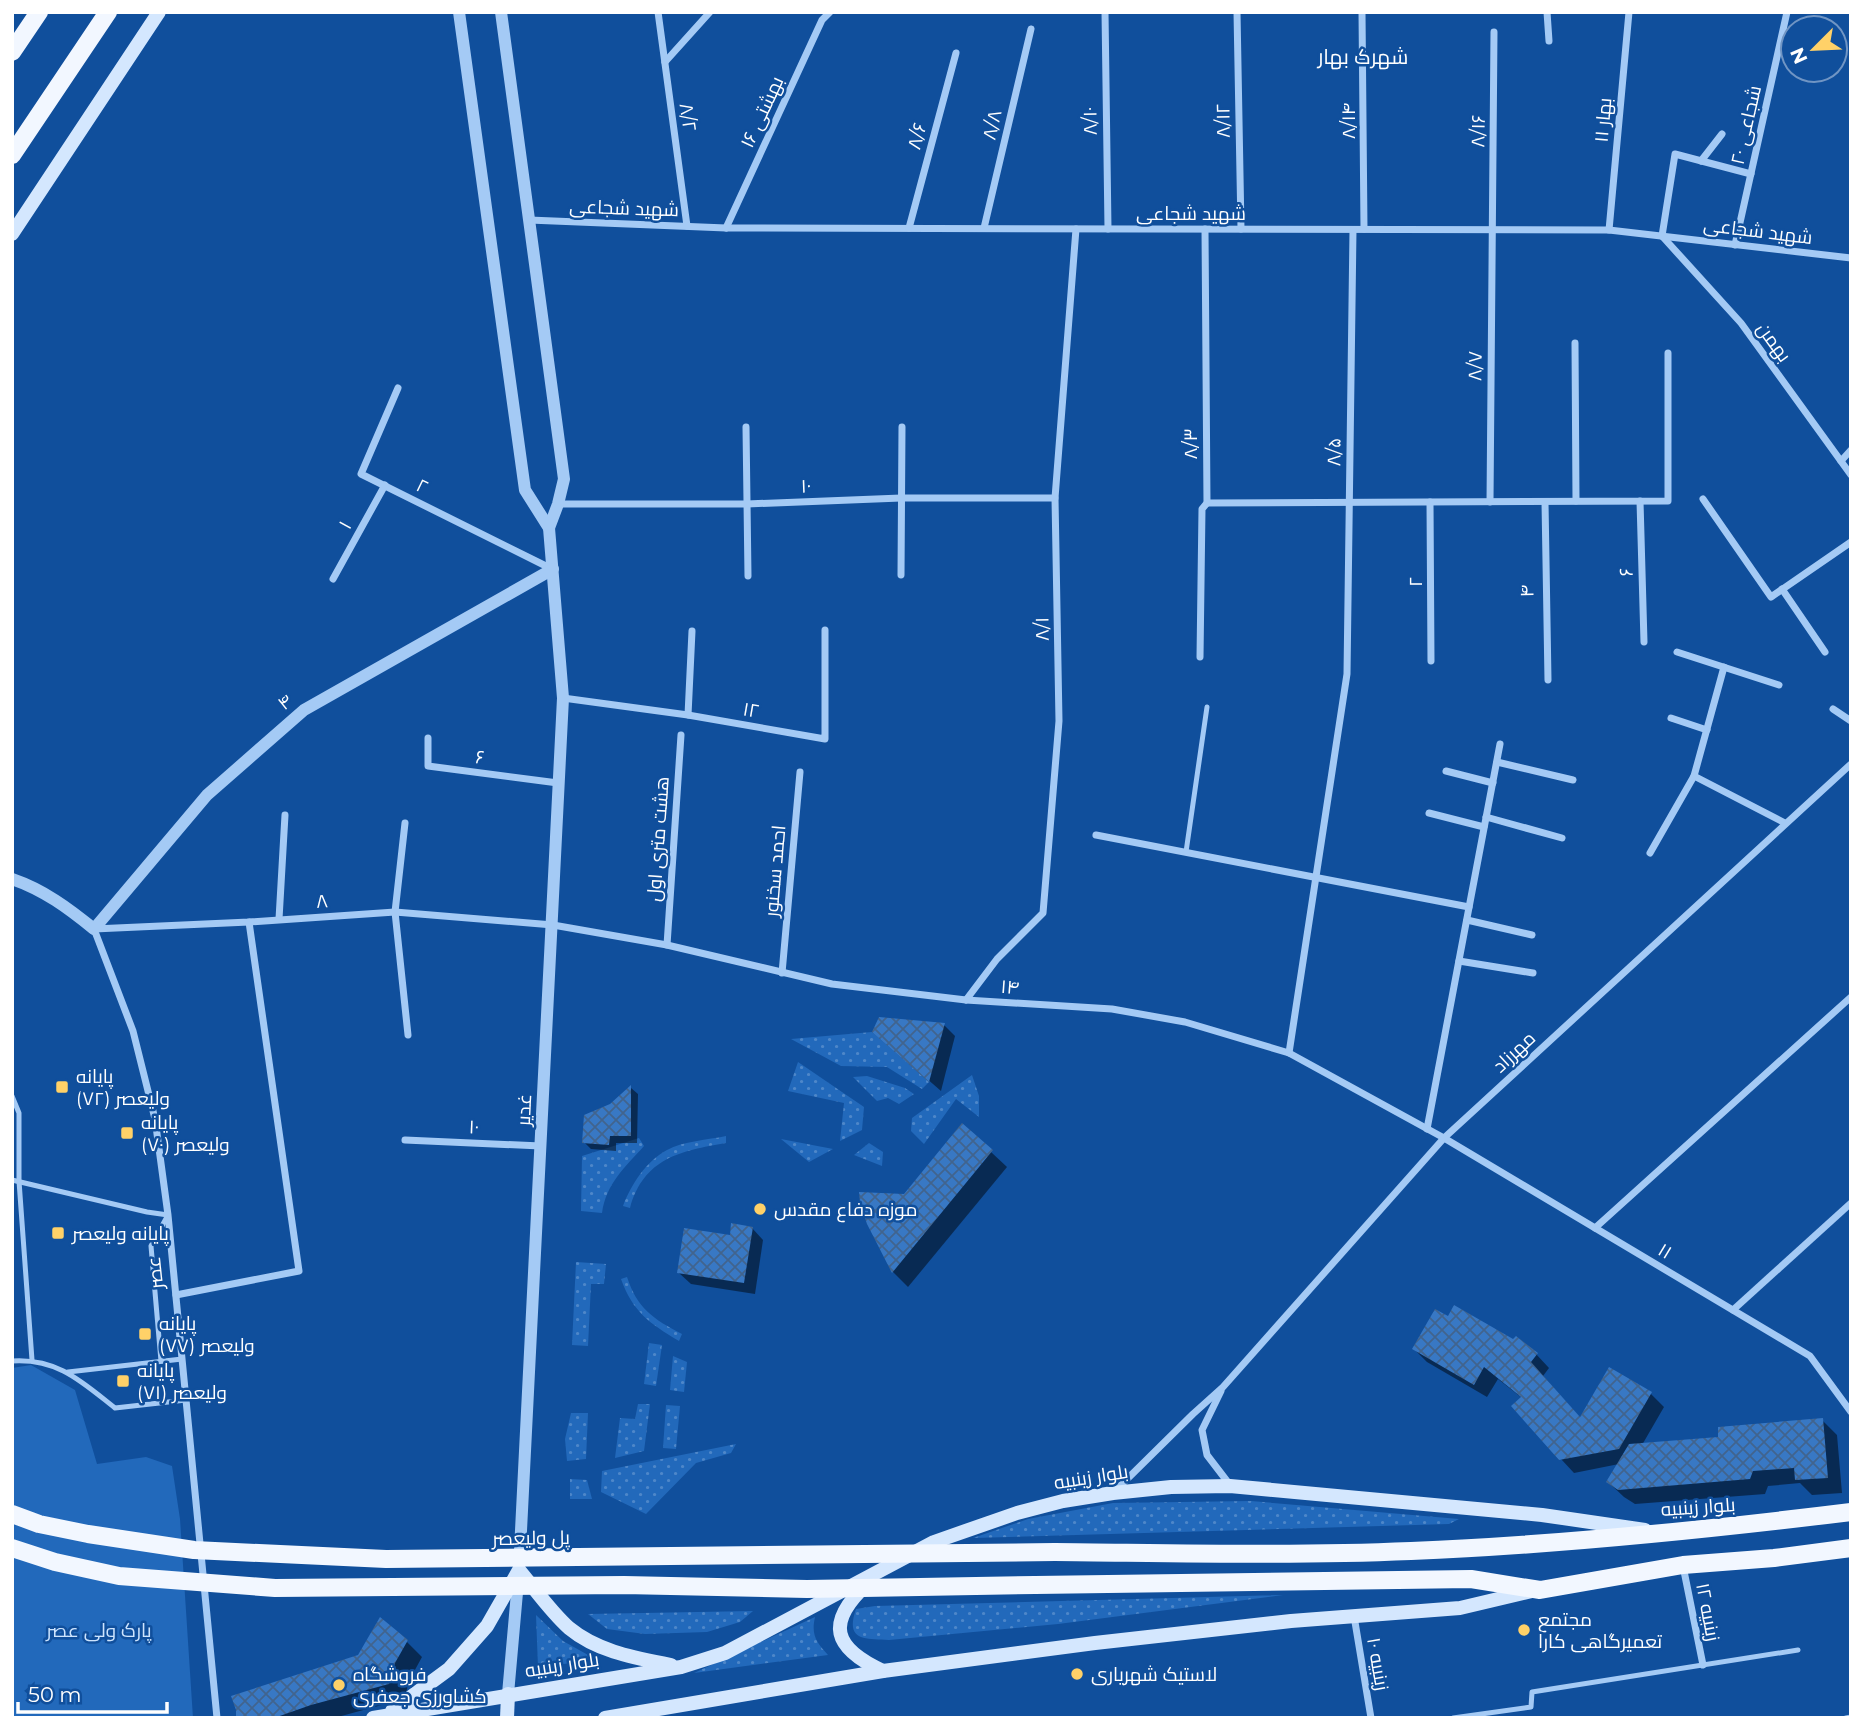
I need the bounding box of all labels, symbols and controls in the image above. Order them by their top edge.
north arrow [1779,14,1849,84]
district label: شهرک بهار [1317,44,1408,70]
text: N [1785,44,1813,67]
street label: ۱۶ بهشتی [735,73,789,151]
street label: شجاعی ۲۰ [1726,83,1766,167]
street label: بهار ۱۱ [1590,97,1616,143]
street label: ۸/۲ [675,101,701,133]
street label: ۸/۱۴ [1337,103,1360,139]
street label: ۸/۱۲ [1211,104,1235,138]
street label: ۸/۱۰ [1078,106,1102,136]
street label: ۸/۸ [977,108,1007,142]
street label: ۸/۱۶ [1466,114,1490,148]
street label: ۸/۶ [902,120,932,152]
street label: شهید شجاعی [569,195,679,221]
street label: شهید شجاعی [1136,202,1246,225]
street label: شهید شجاعی [1702,213,1814,249]
street label: بهمن [1752,318,1796,366]
street label: ۸/۷ [1463,351,1487,381]
street label: ۸/۳ [1179,428,1202,460]
street label: ۸/۵ [1322,437,1346,467]
street label: ۲ [412,473,432,499]
street label: ۱۰ [800,474,812,498]
street label: ۱ [334,517,356,533]
street label: ۶ [1614,567,1638,577]
street label: ۲ [1404,577,1427,587]
street label: ۴ [1515,584,1539,598]
street label: ۸/۱ [1030,617,1054,641]
street label: ۴ [273,689,297,715]
street label: ۱۲ [741,697,761,723]
street label: ۶ [474,745,486,769]
street label: هشت متری اول [642,776,674,902]
street label: احمد سخنور [759,824,790,919]
street label: ۸ [315,889,329,913]
street label: ۱۴ [1000,975,1020,999]
street label: مهرزاد [1488,1027,1540,1077]
place label: پایانه ولیعصر (۷۲) [76,1065,170,1110]
marker: پایانه ولیعصر (۷۲) [54,1079,70,1095]
street label: غدیر [512,1093,536,1128]
place label: پایانه ولیعصر (۷۰) [141,1111,230,1156]
street label: ۱۰ [468,1115,480,1139]
marker: پایانه ولیعصر (۷۰) [119,1125,135,1141]
place label: موزه دفاع مقدس [774,1198,918,1223]
marker: موزه دفاع مقدس [752,1201,768,1217]
place label: پایانه ولیعصر [71,1222,169,1246]
marker: پایانه ولیعصر [50,1225,66,1241]
street label: ۱۱ [1654,1238,1676,1264]
street label: عصر [142,1256,168,1291]
place label: پایانه ولیعصر (۷۷) [159,1312,255,1357]
marker: پایانه ولیعصر (۷۷) [137,1326,153,1342]
place label: پایانه ولیعصر (۷۱) [137,1359,227,1404]
marker: پایانه ولیعصر (۷۱) [115,1373,131,1389]
street label: بلوار زینبیه [1052,1460,1130,1494]
street label: بلوار زینبیه [1660,1493,1736,1521]
street label: پل ولیعصر [491,1526,570,1551]
street label: زینبیه ۱۲ [1691,1581,1725,1643]
place label: مجتمع تعمیرگاهی کارا [1538,1608,1662,1653]
park label: پارک ولی عصر [45,1619,152,1643]
marker: مجتمع تعمیرگاهی کارا [1516,1622,1532,1638]
street label: زینبیه ۱۰ [1362,1636,1394,1692]
street label: بلوار زینبیه [523,1648,601,1682]
place label: فروشگاه کشاورزی جعفری [353,1663,487,1708]
place label: لاستیک شهریاری [1091,1663,1217,1686]
marker: لاستیک شهریاری [1069,1666,1085,1682]
scale bar [18,1670,166,1714]
marker: فروشگاه کشاورزی جعفری [331,1677,347,1693]
text: 50 m [28,1682,82,1707]

